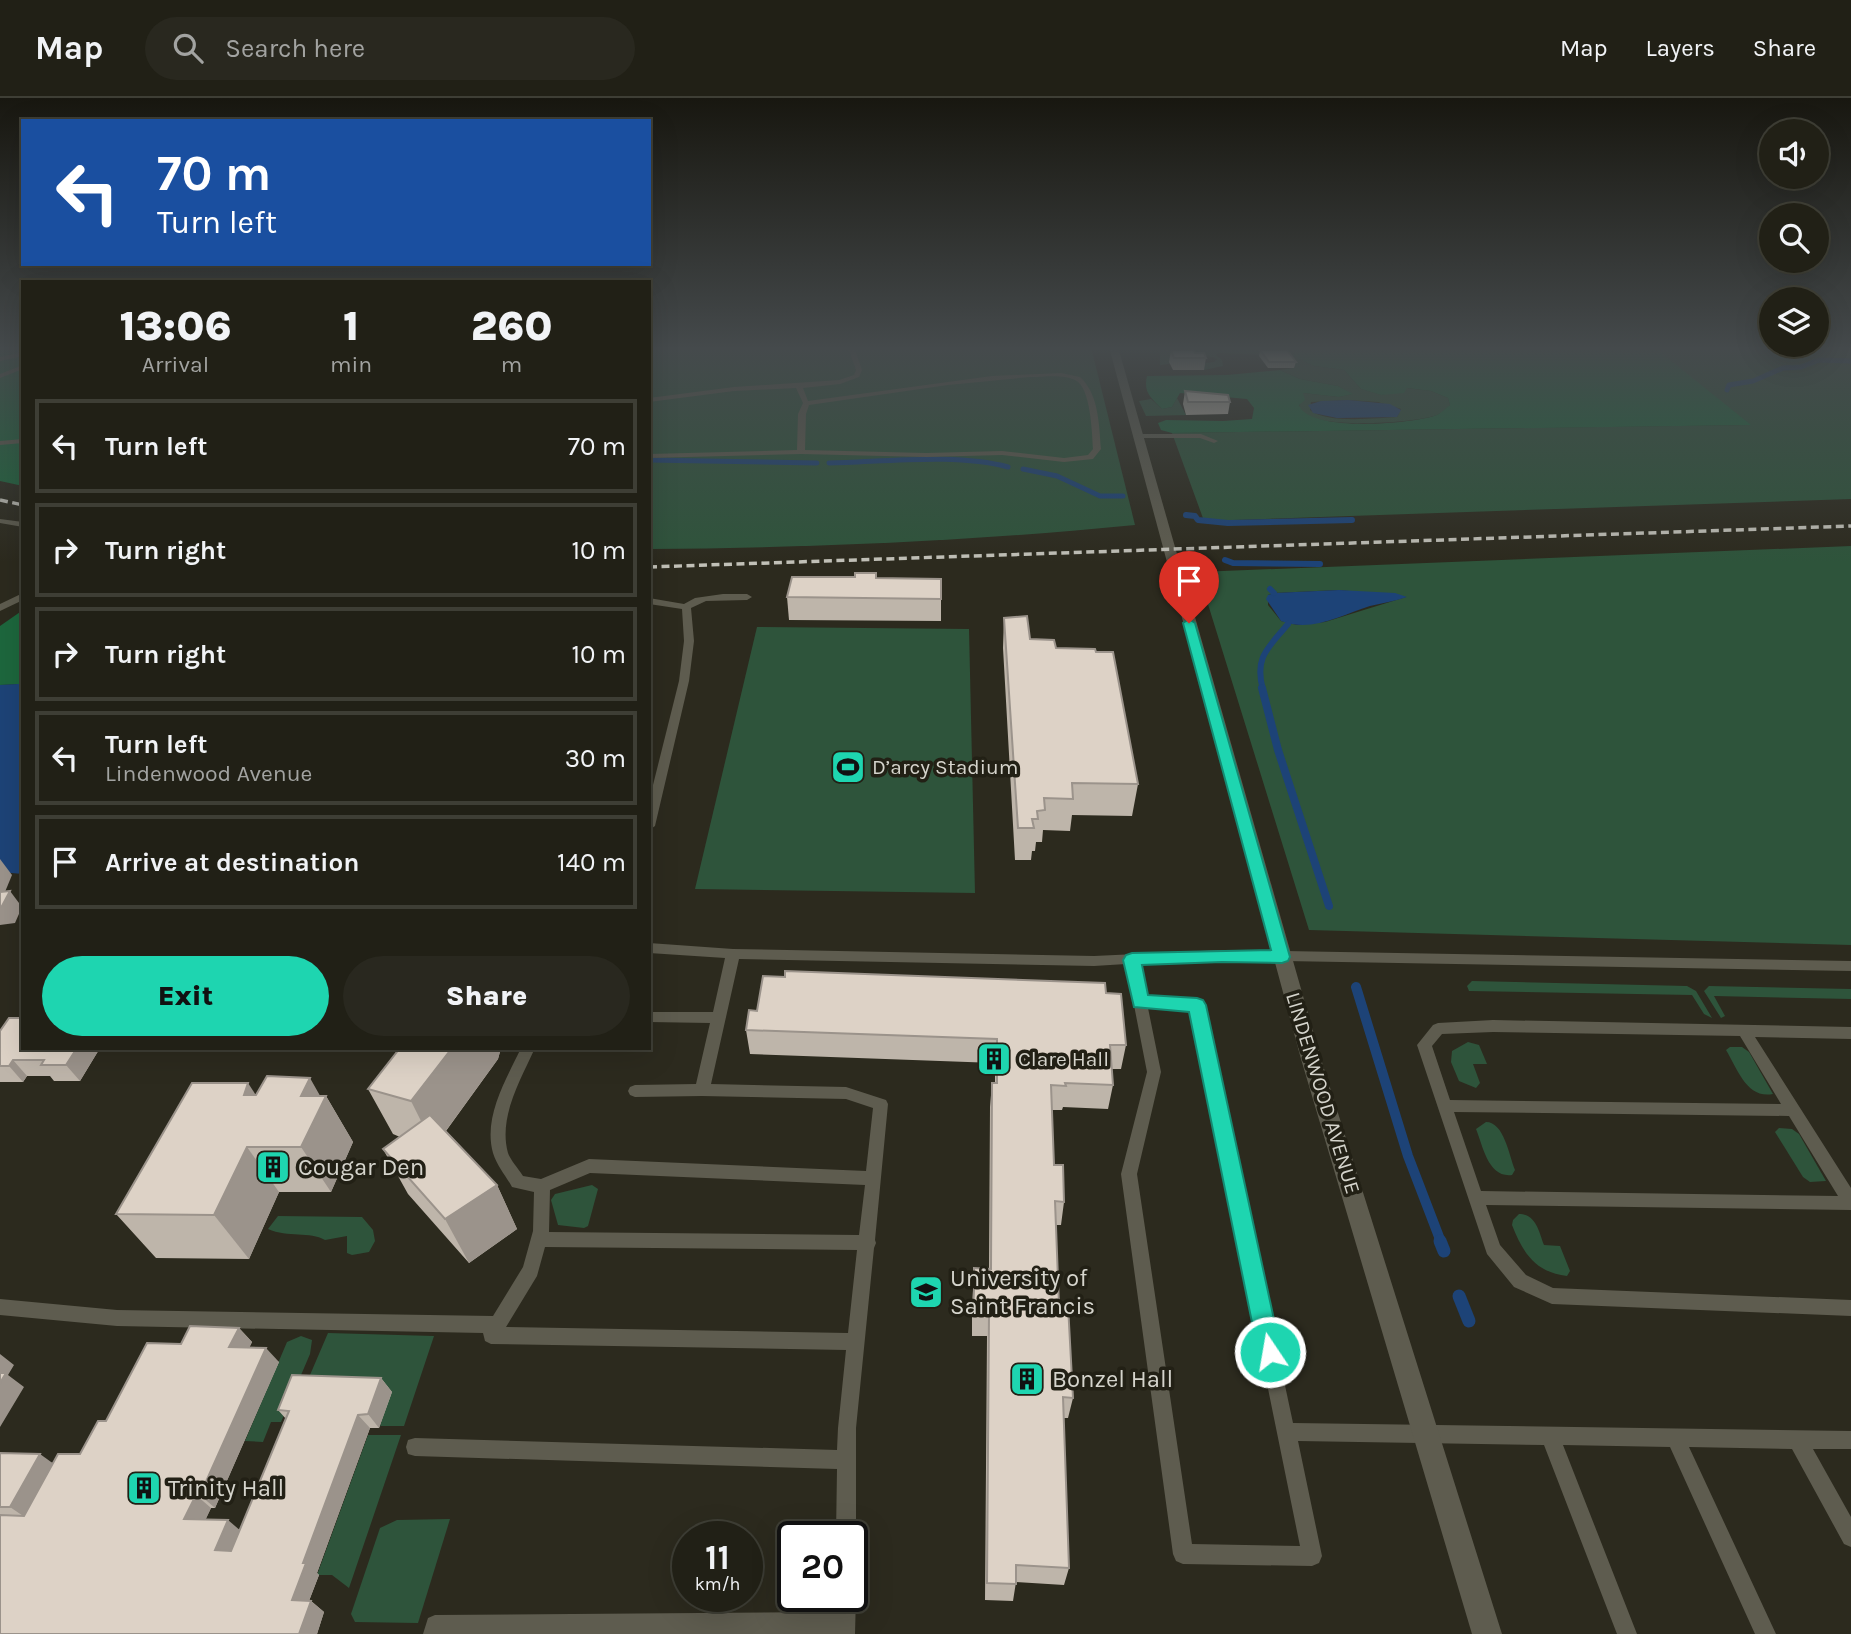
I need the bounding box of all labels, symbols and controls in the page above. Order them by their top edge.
search box [145,17,635,80]
text: Map [35,29,103,67]
icon: search [169,29,207,67]
text: Search here [225,33,365,64]
text: Map [1560,34,1608,62]
text: Layers [1646,34,1715,62]
text: Share [1753,34,1816,62]
map controls [1759,119,1829,357]
button: sound [1759,119,1829,189]
text: 70 m [157,145,271,202]
icon: left [42,147,133,238]
button: search [1759,203,1829,273]
text: Turn left [157,204,277,241]
button: layers [1759,287,1829,357]
text: 13:06 [119,301,231,351]
text: 1 [343,301,359,351]
text: 260 [471,301,553,351]
text: Arrival [142,351,209,378]
text: min [330,351,372,378]
text: m [501,351,522,378]
icon: left [46,427,84,465]
text: Turn left [105,431,207,462]
text: 70 m [568,431,626,462]
icon: right [46,531,84,569]
text: Turn right [105,535,226,566]
text: 10 m [571,535,626,566]
pin [1159,551,1219,623]
icon: arrive [1170,562,1208,600]
icon: right [46,635,84,673]
text: Turn right [105,639,226,670]
text: 10 m [571,639,626,670]
text: Turn left [105,729,207,760]
icon: left [46,739,84,777]
text: 30 m [565,743,626,774]
sports icon: D’arcy Stadium [829,748,867,786]
place label: D’arcy Stadium [872,755,1018,779]
text: Lindenwood Avenue [105,760,312,787]
icon: arrive [46,843,84,881]
text: Arrive at destination [105,847,359,878]
text: 140 m [557,847,626,878]
button: Exit [42,956,329,1036]
button: Share [343,956,630,1036]
street label: LINDENWOOD AVENUE [1281,989,1365,1197]
building icon: Clare Hall [975,1040,1013,1078]
place label: Clare Hall [1018,1047,1109,1071]
building icon: Cougar Den [254,1148,292,1186]
place label: Cougar Den [298,1153,424,1181]
place label: University of Saint Francis [950,1264,1095,1320]
school or university icon: University of Saint Francis [907,1273,945,1311]
position arrow [1233,1315,1307,1389]
building icon: Bonzel Hall [1008,1360,1046,1398]
place label: Bonzel Hall [1052,1365,1173,1393]
building icon: Trinity Hall [125,1469,163,1507]
place label: Trinity Hall [168,1474,284,1502]
speed limit sign: 20 [777,1521,868,1612]
text: 11 [705,1537,730,1578]
text: km/h [695,1573,740,1595]

